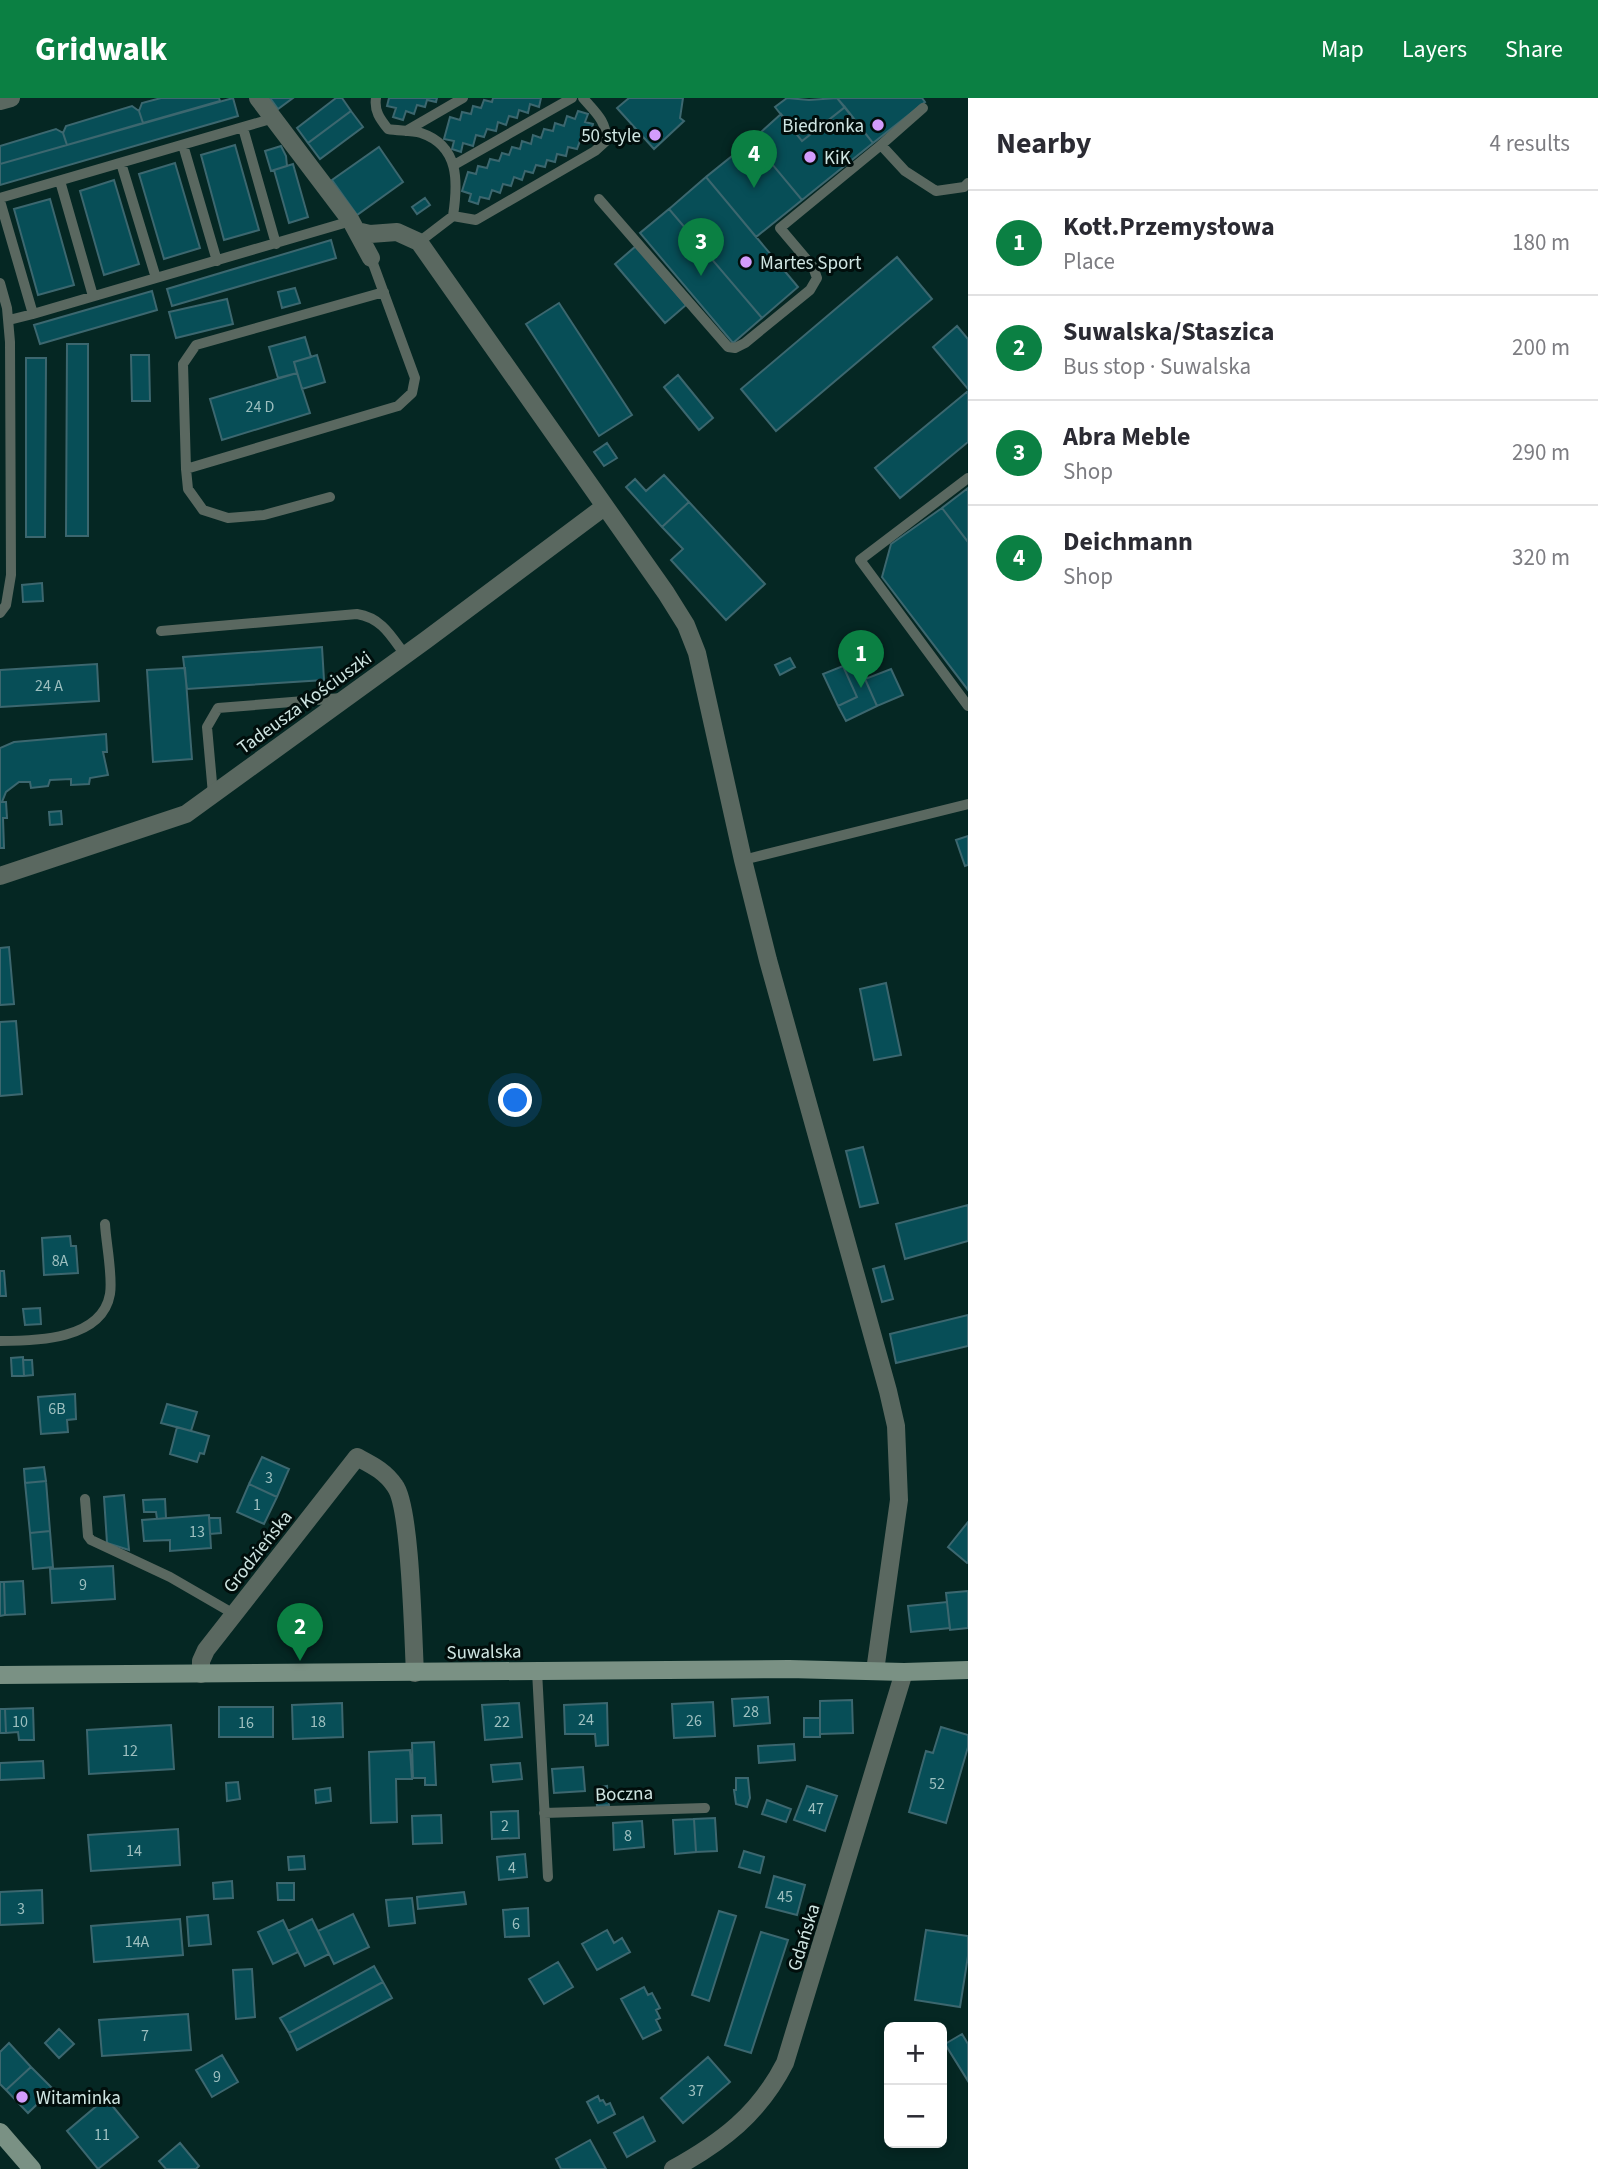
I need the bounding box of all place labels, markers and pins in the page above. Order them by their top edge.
place label: Biedronka [782,113,864,140]
marker: Biedronka [870,117,886,133]
place label: 50 style [581,123,641,150]
marker: 50 style [647,127,663,143]
pin: 4 [731,130,777,188]
place label: KiK [824,145,851,172]
marker: KiK [802,149,818,165]
pin: 3 [678,218,724,276]
place label: Martes Sport [760,250,862,277]
marker: Martes Sport [738,254,754,270]
pin: 1 [838,630,884,688]
pin: 2 [277,1603,323,1661]
place label: Witaminka [36,2085,121,2112]
marker: Witaminka [14,2089,30,2105]

